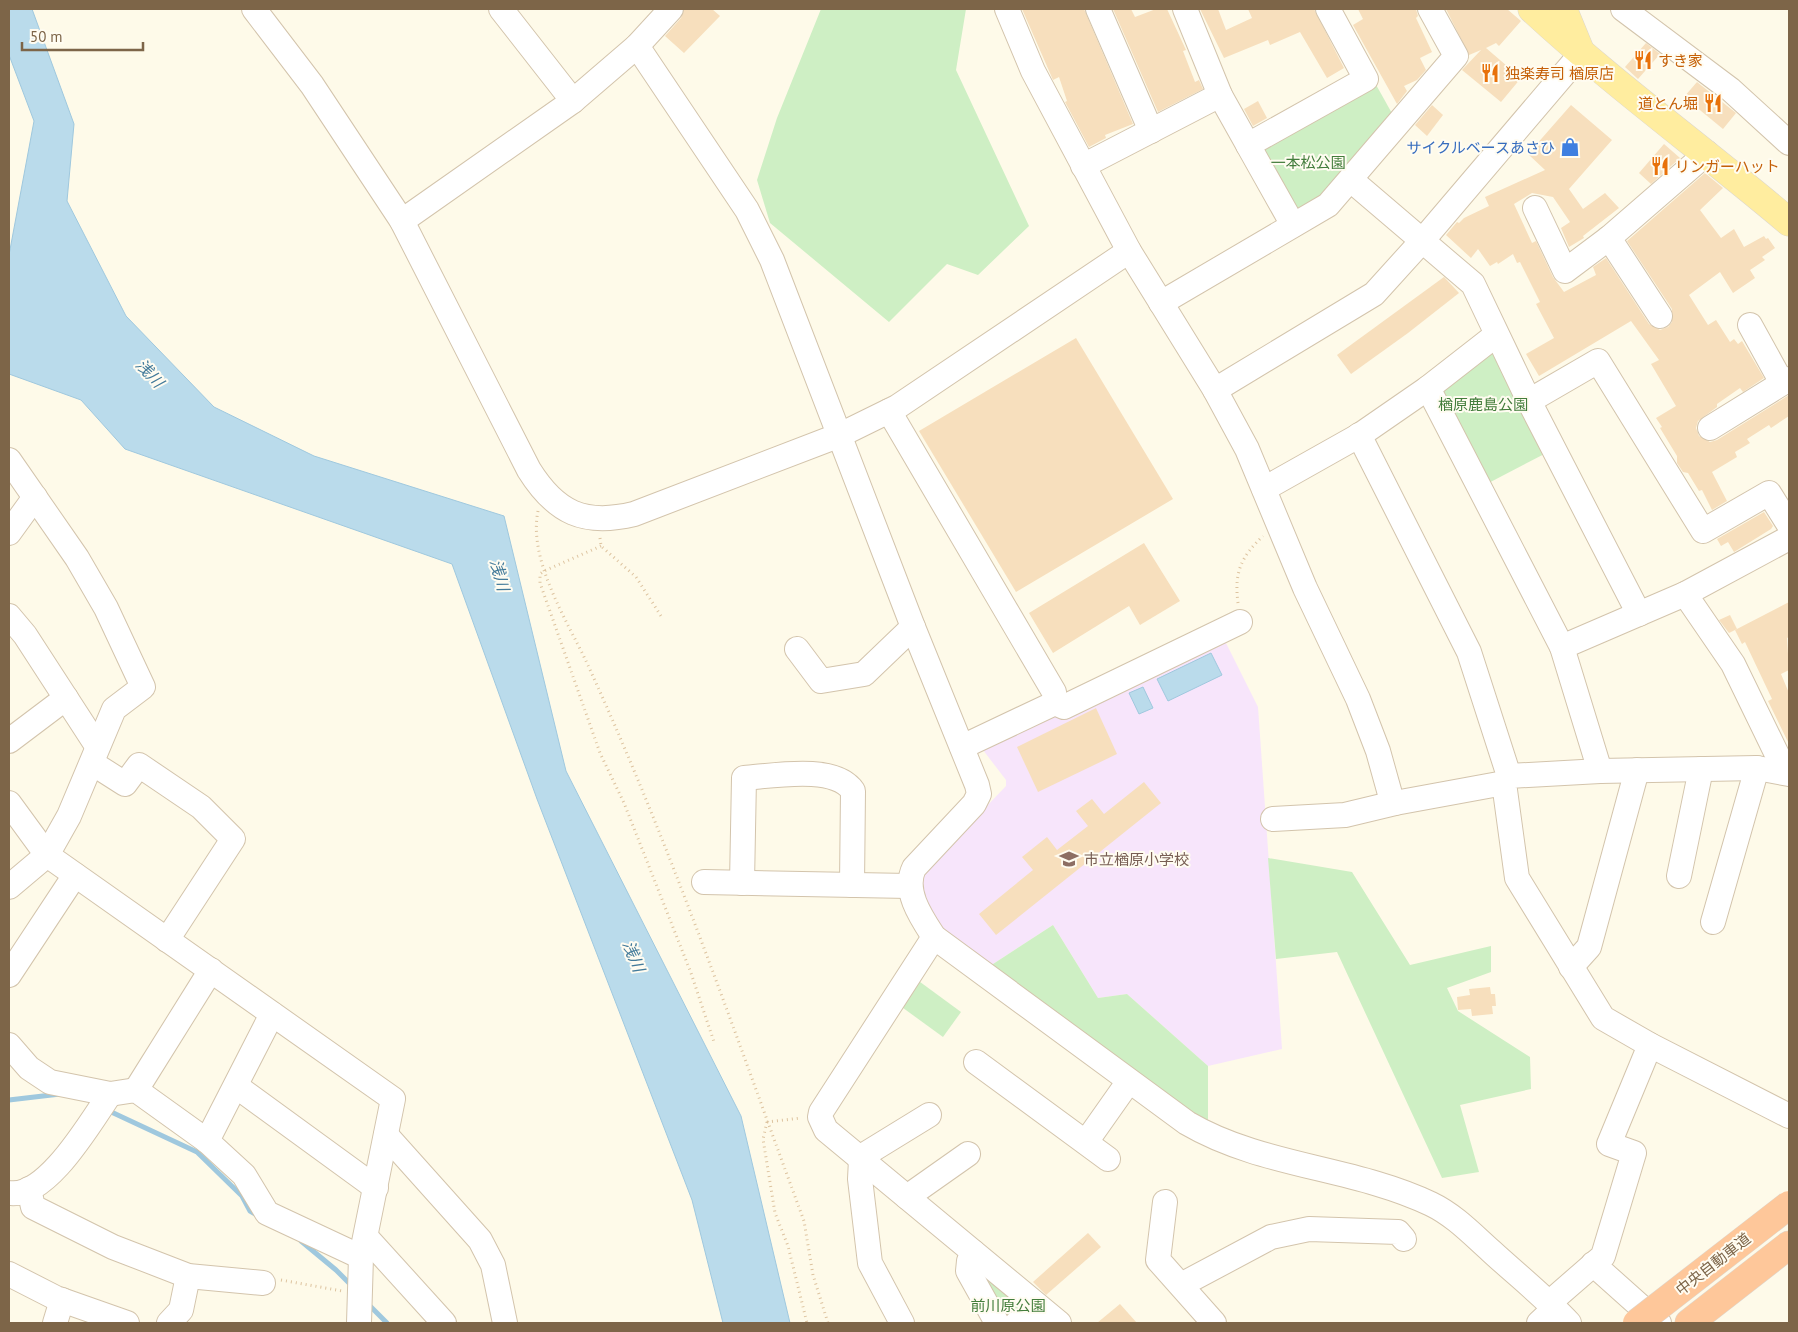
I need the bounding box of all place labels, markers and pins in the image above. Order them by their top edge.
restaurant icon: すき家 [1632,49,1654,71]
place label: すき家 [1658,51,1703,70]
restaurant icon: 独楽寿司 楢原店 [1479,62,1501,84]
place label: 独楽寿司 楢原店 [1505,64,1614,83]
restaurant icon: 道とん堀 [1702,92,1724,114]
place label: 道とん堀 [1638,94,1698,113]
shop icon: サイクルベースあさひ [1559,136,1581,158]
place label: サイクルベースあさひ [1406,138,1555,157]
restaurant icon: リンガーハット [1649,155,1671,177]
place label: リンガーハット [1675,157,1780,176]
school or university icon: 市立楢原小学校 [1058,848,1080,870]
place label: 市立楢原小学校 [1084,850,1189,869]

